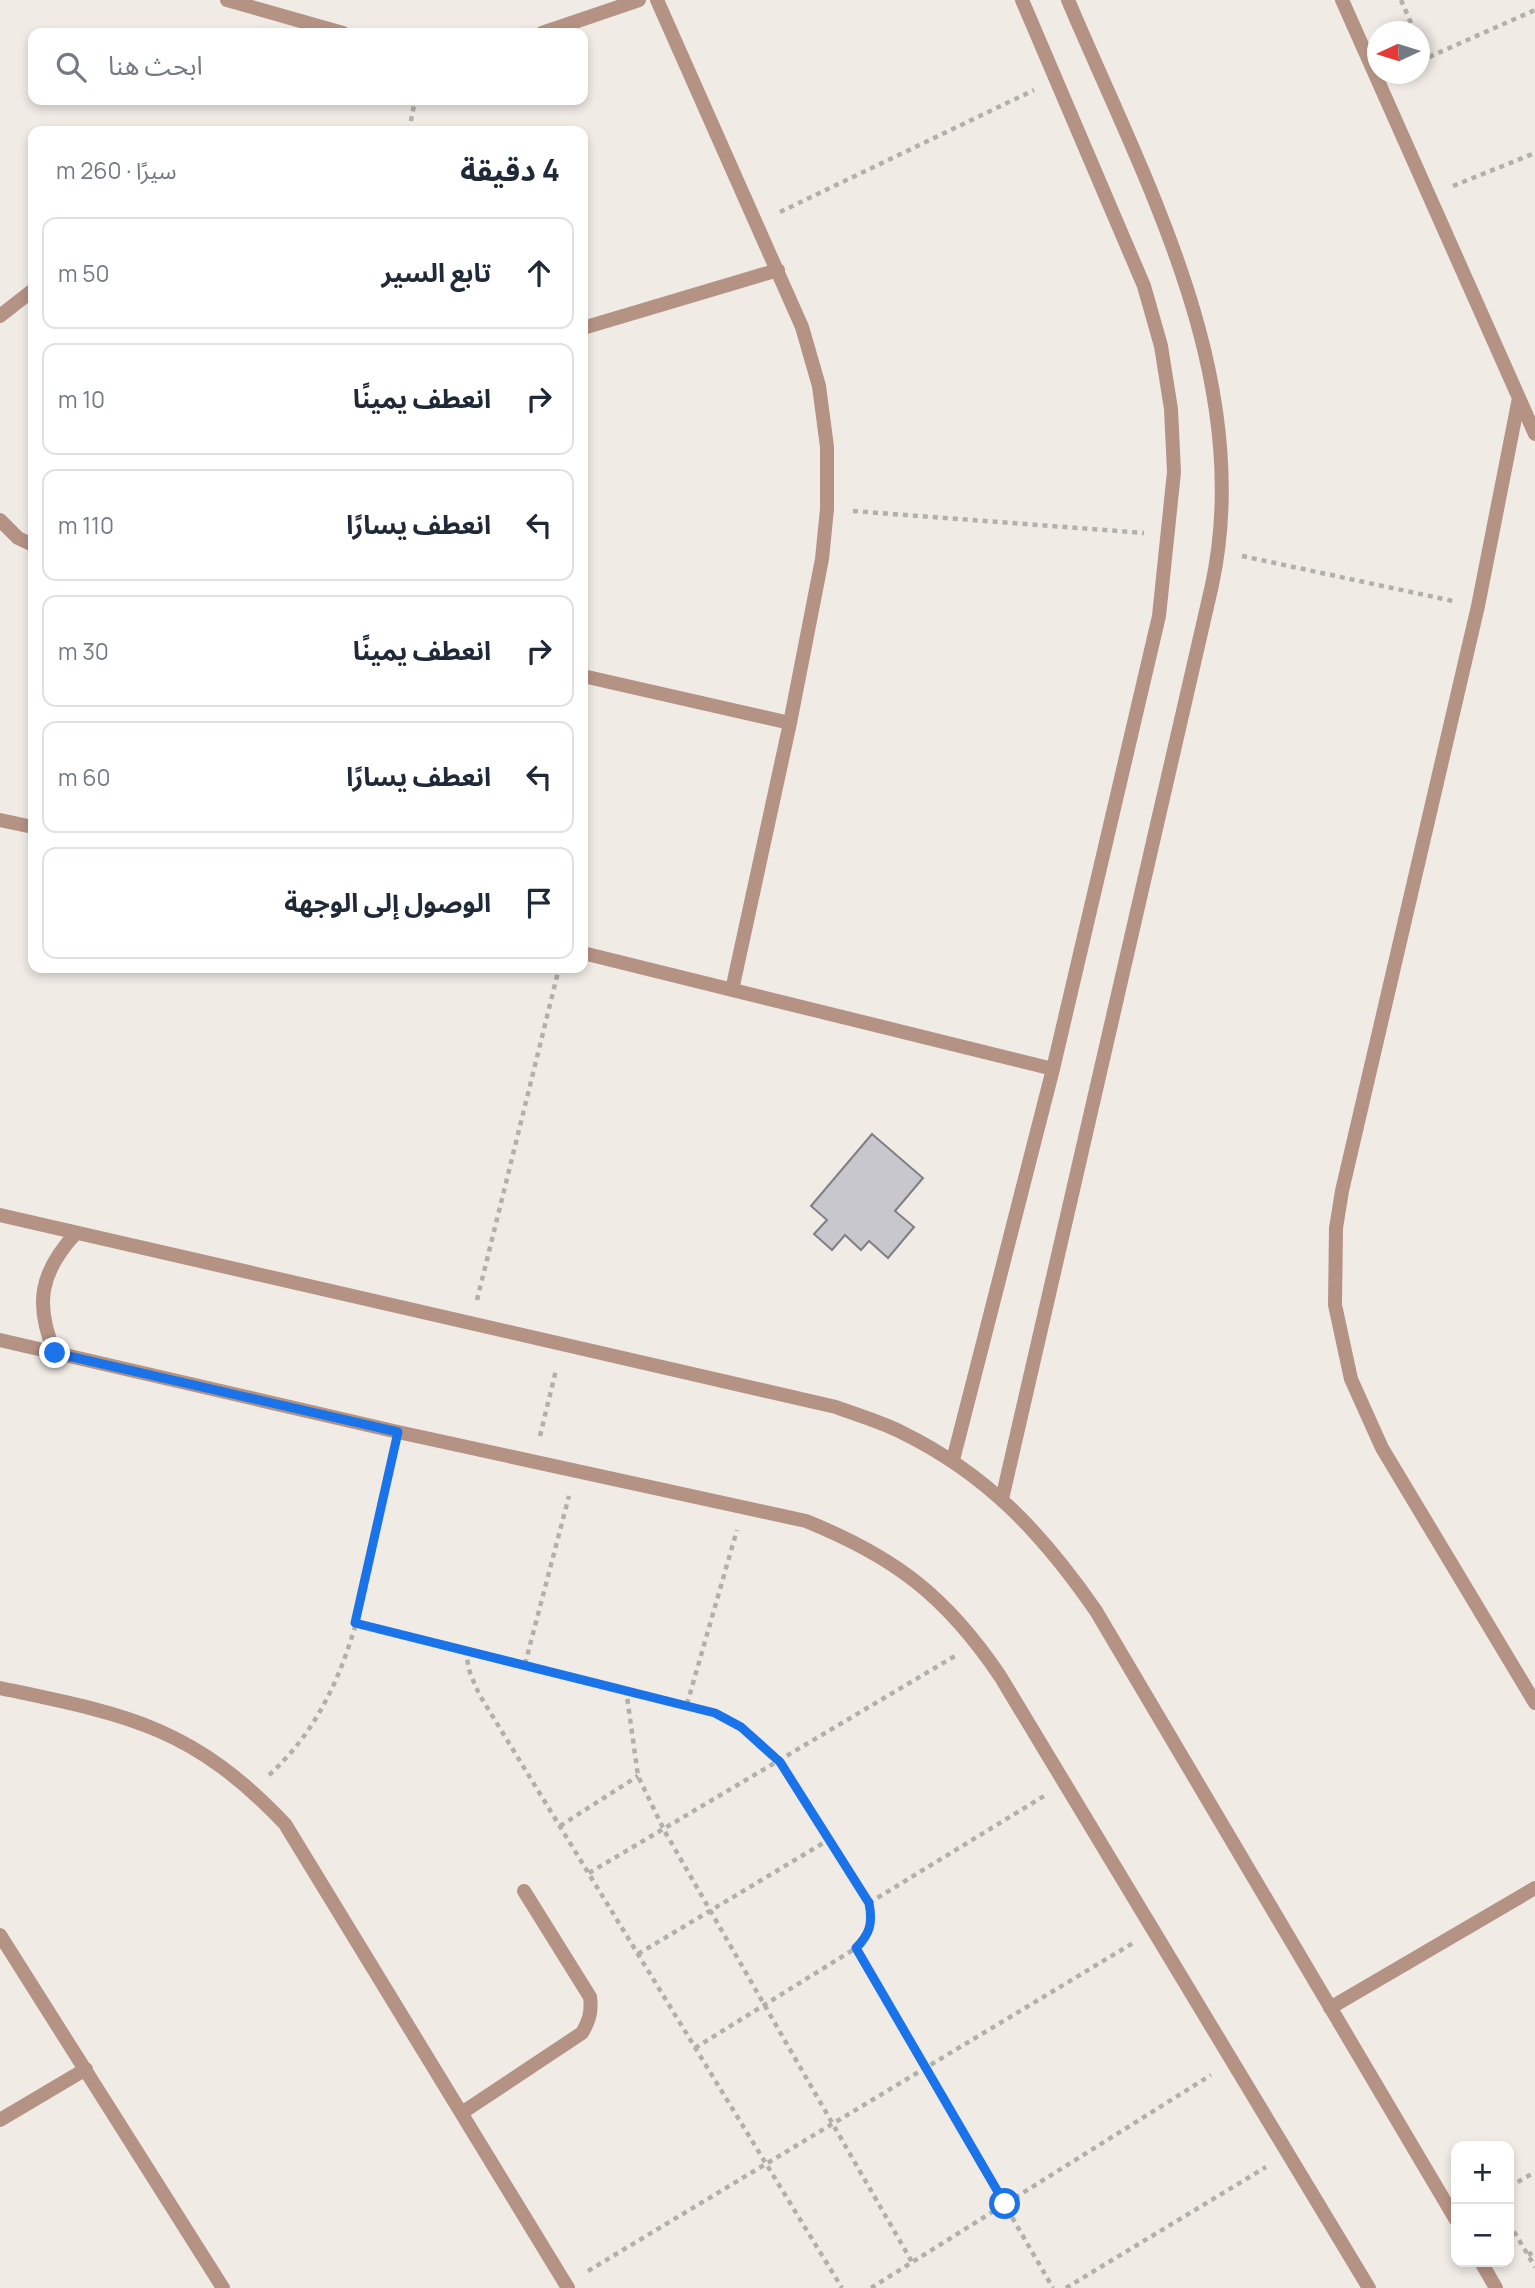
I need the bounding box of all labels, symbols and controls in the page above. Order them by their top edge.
north arrow [1367,21,1430,84]
search box [28,28,588,105]
text: ابحث هنا [108,47,203,83]
icon: search [52,48,90,86]
text: 4 دقيقة [460,149,560,190]
text: سيرًا · 260 m [56,154,177,186]
text: تابع السير [381,254,491,290]
icon: ahead [520,254,558,292]
text: 50 m [58,257,109,289]
text: انعطف يمينًا [353,380,491,416]
icon: right [520,380,558,418]
text: 10 m [58,383,105,415]
text: انعطف يسارًا [346,506,491,542]
icon: left [520,506,558,544]
text: 110 m [58,509,114,541]
text: انعطف يمينًا [353,632,491,668]
icon: right [520,632,558,670]
text: 30 m [58,635,109,667]
text: انعطف يسارًا [346,758,491,794]
icon: left [520,758,558,796]
text: 60 m [58,761,110,793]
text: الوصول إلى الوجهة [284,884,491,920]
icon: arrive [520,884,558,922]
route end [39,1337,70,1368]
map controls [1451,2141,1514,2267]
button: + [1451,2141,1514,2204]
route start [989,2188,1020,2219]
button: − [1451,2204,1514,2267]

